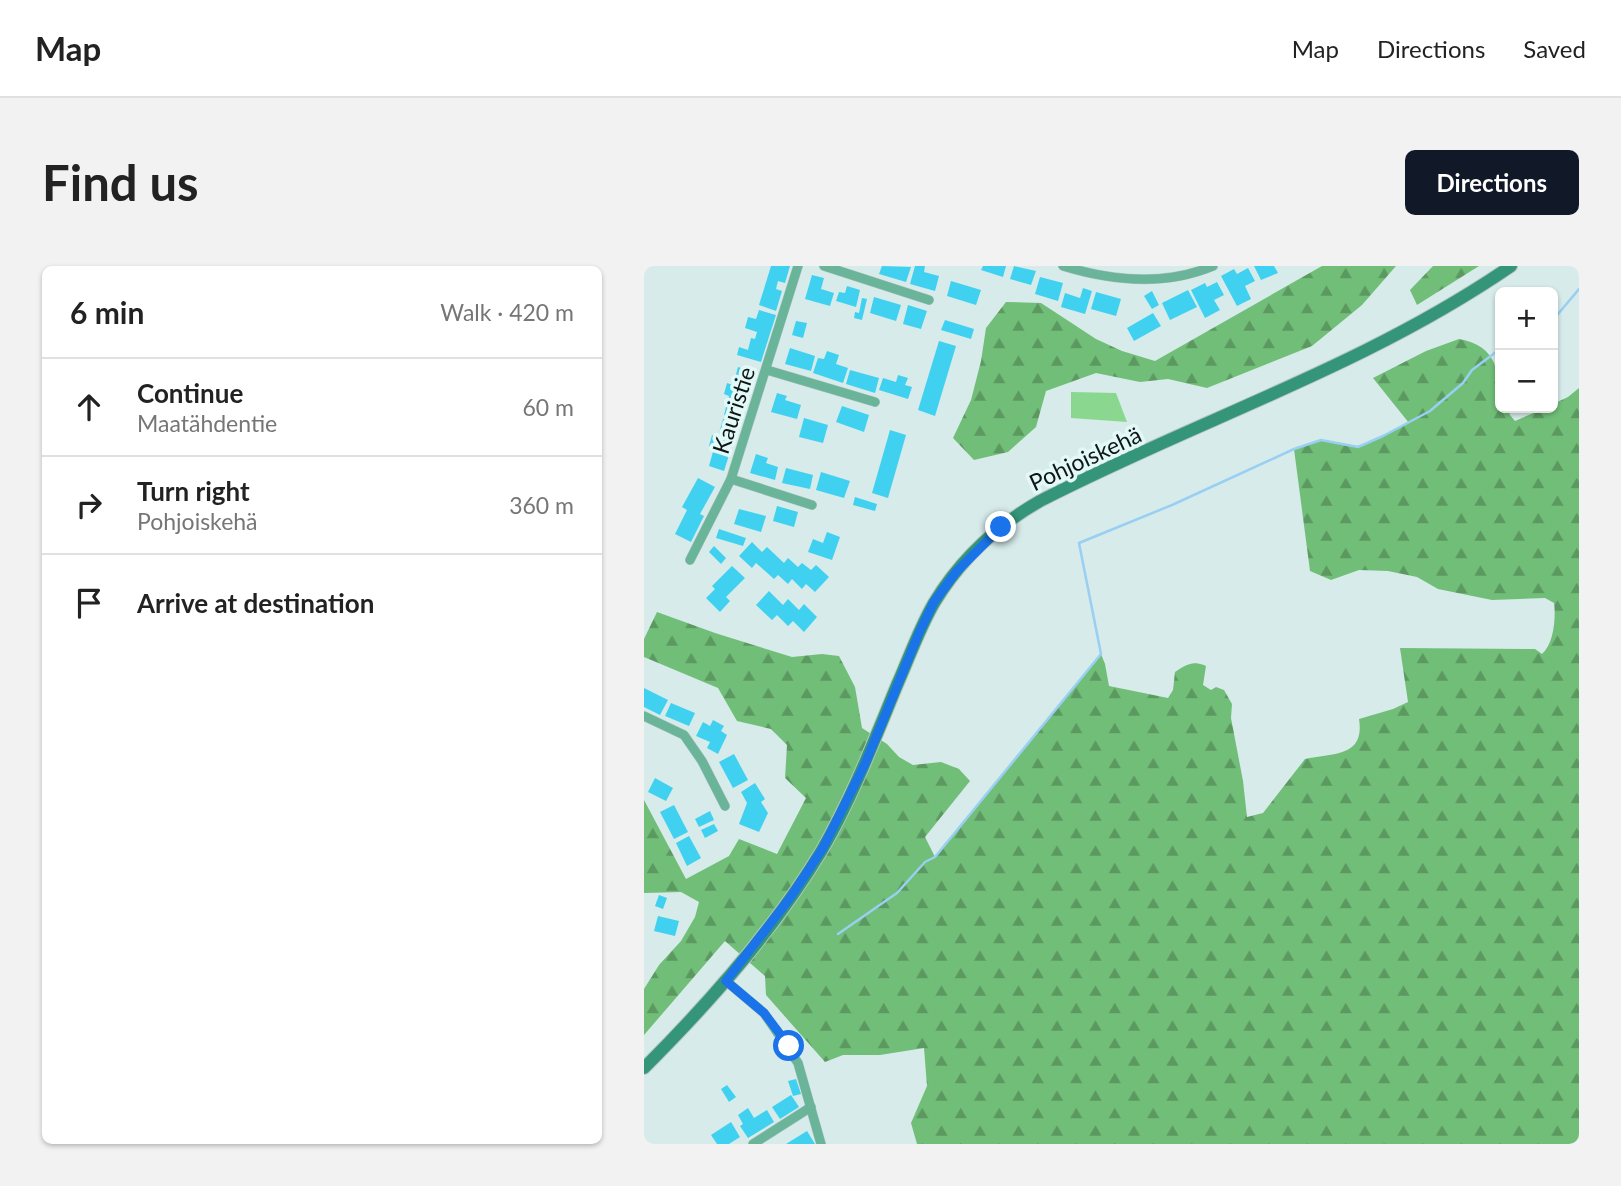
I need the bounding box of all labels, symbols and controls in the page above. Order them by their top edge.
text: Map [35,28,101,68]
text: Map [1292,34,1339,63]
text: Directions [1377,34,1485,63]
text: Saved [1523,34,1586,63]
button: Directions [1405,150,1579,215]
text: Find us [42,153,199,211]
map controls [1495,287,1558,413]
button: + [1495,287,1558,350]
text: 6 min [70,294,144,330]
text: Walk · 420 m [440,298,574,326]
button: − [1495,350,1558,413]
street label: Kauristie [706,363,760,457]
text: Continue [137,377,243,409]
icon: ahead [70,388,108,426]
text: 60 m [523,393,574,421]
text: Maatähdentie [137,409,277,437]
street label: Pohjoiskehä [1024,420,1146,496]
text: Turn right [137,475,250,507]
icon: right [70,486,108,524]
text: 360 m [509,491,574,519]
text: Pohjoiskehä [137,507,258,535]
route end [985,511,1016,542]
icon: arrive [70,584,108,622]
text: Arrive at destination [137,587,374,619]
route start [773,1030,804,1061]

